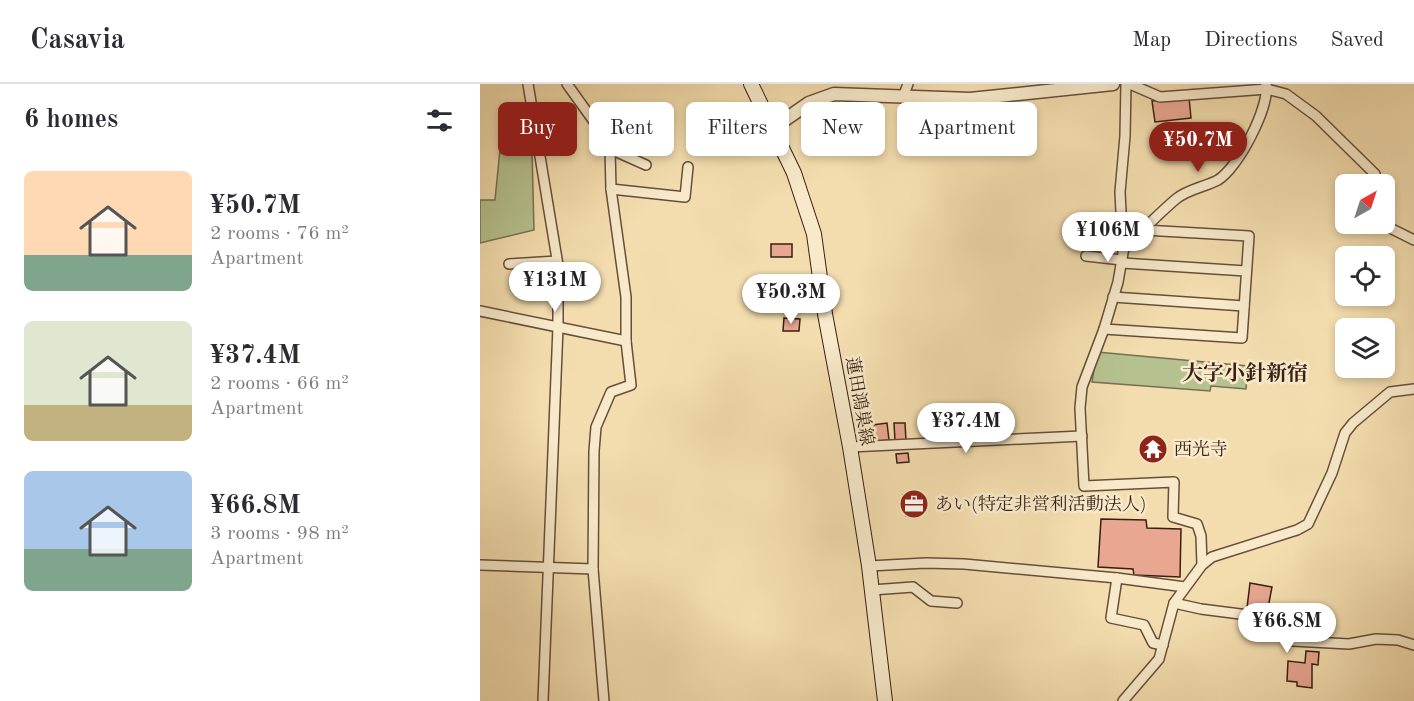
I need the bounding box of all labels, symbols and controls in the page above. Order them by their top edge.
text: Casavia [30,27,125,55]
text: Map [1132,30,1171,51]
text: Directions [1204,30,1298,51]
text: Saved [1331,30,1384,51]
chip: Buy [498,102,577,156]
chip: Rent [589,102,674,156]
chip: Filters [686,102,789,156]
chip: New [801,102,885,156]
chip: Apartment [897,102,1037,156]
icon: filters [423,104,456,137]
text: 6 homes [24,107,118,133]
pin: ¥50.7M [1149,122,1247,173]
text: ¥50.7M [1163,131,1233,151]
north arrow [1335,174,1395,234]
map controls [1335,174,1395,378]
text: ¥50.7M [210,193,301,219]
icon: home [72,195,144,267]
pin: ¥106M [1066,212,1150,263]
text: ¥106M [1076,221,1140,241]
text: 2 rooms · 76 m² [210,224,349,244]
button: locate [1335,246,1395,306]
text: Apartment [210,249,304,269]
pin: ¥131M [513,262,597,313]
text: ¥131M [523,271,587,291]
pin: ¥50.3M [742,274,840,325]
text: ¥50.3M [756,283,826,303]
button: layers [1335,318,1395,378]
text: ¥37.4M [210,343,301,369]
icon: home [72,345,144,417]
street label: 蓮田鴻巣線 [842,355,878,447]
district label: 大字小針新宿 [1182,361,1308,385]
text: 2 rooms · 66 m² [210,374,349,394]
text: Apartment [210,399,304,419]
pin: ¥37.4M [917,403,1015,454]
text: ¥37.4M [931,412,1001,432]
temple icon: 西光寺 [1137,433,1169,465]
place label: 西光寺 [1174,439,1228,459]
office icon: あい(特定非営利活動法人) [898,488,930,520]
text: ¥66.8M [210,493,301,519]
place label: あい(特定非営利活動法人) [935,494,1146,514]
icon: home [72,495,144,567]
text: 3 rooms · 98 m² [210,524,349,544]
text: Apartment [210,549,304,569]
pin: ¥66.8M [1238,603,1336,654]
text: ¥66.8M [1252,612,1322,632]

